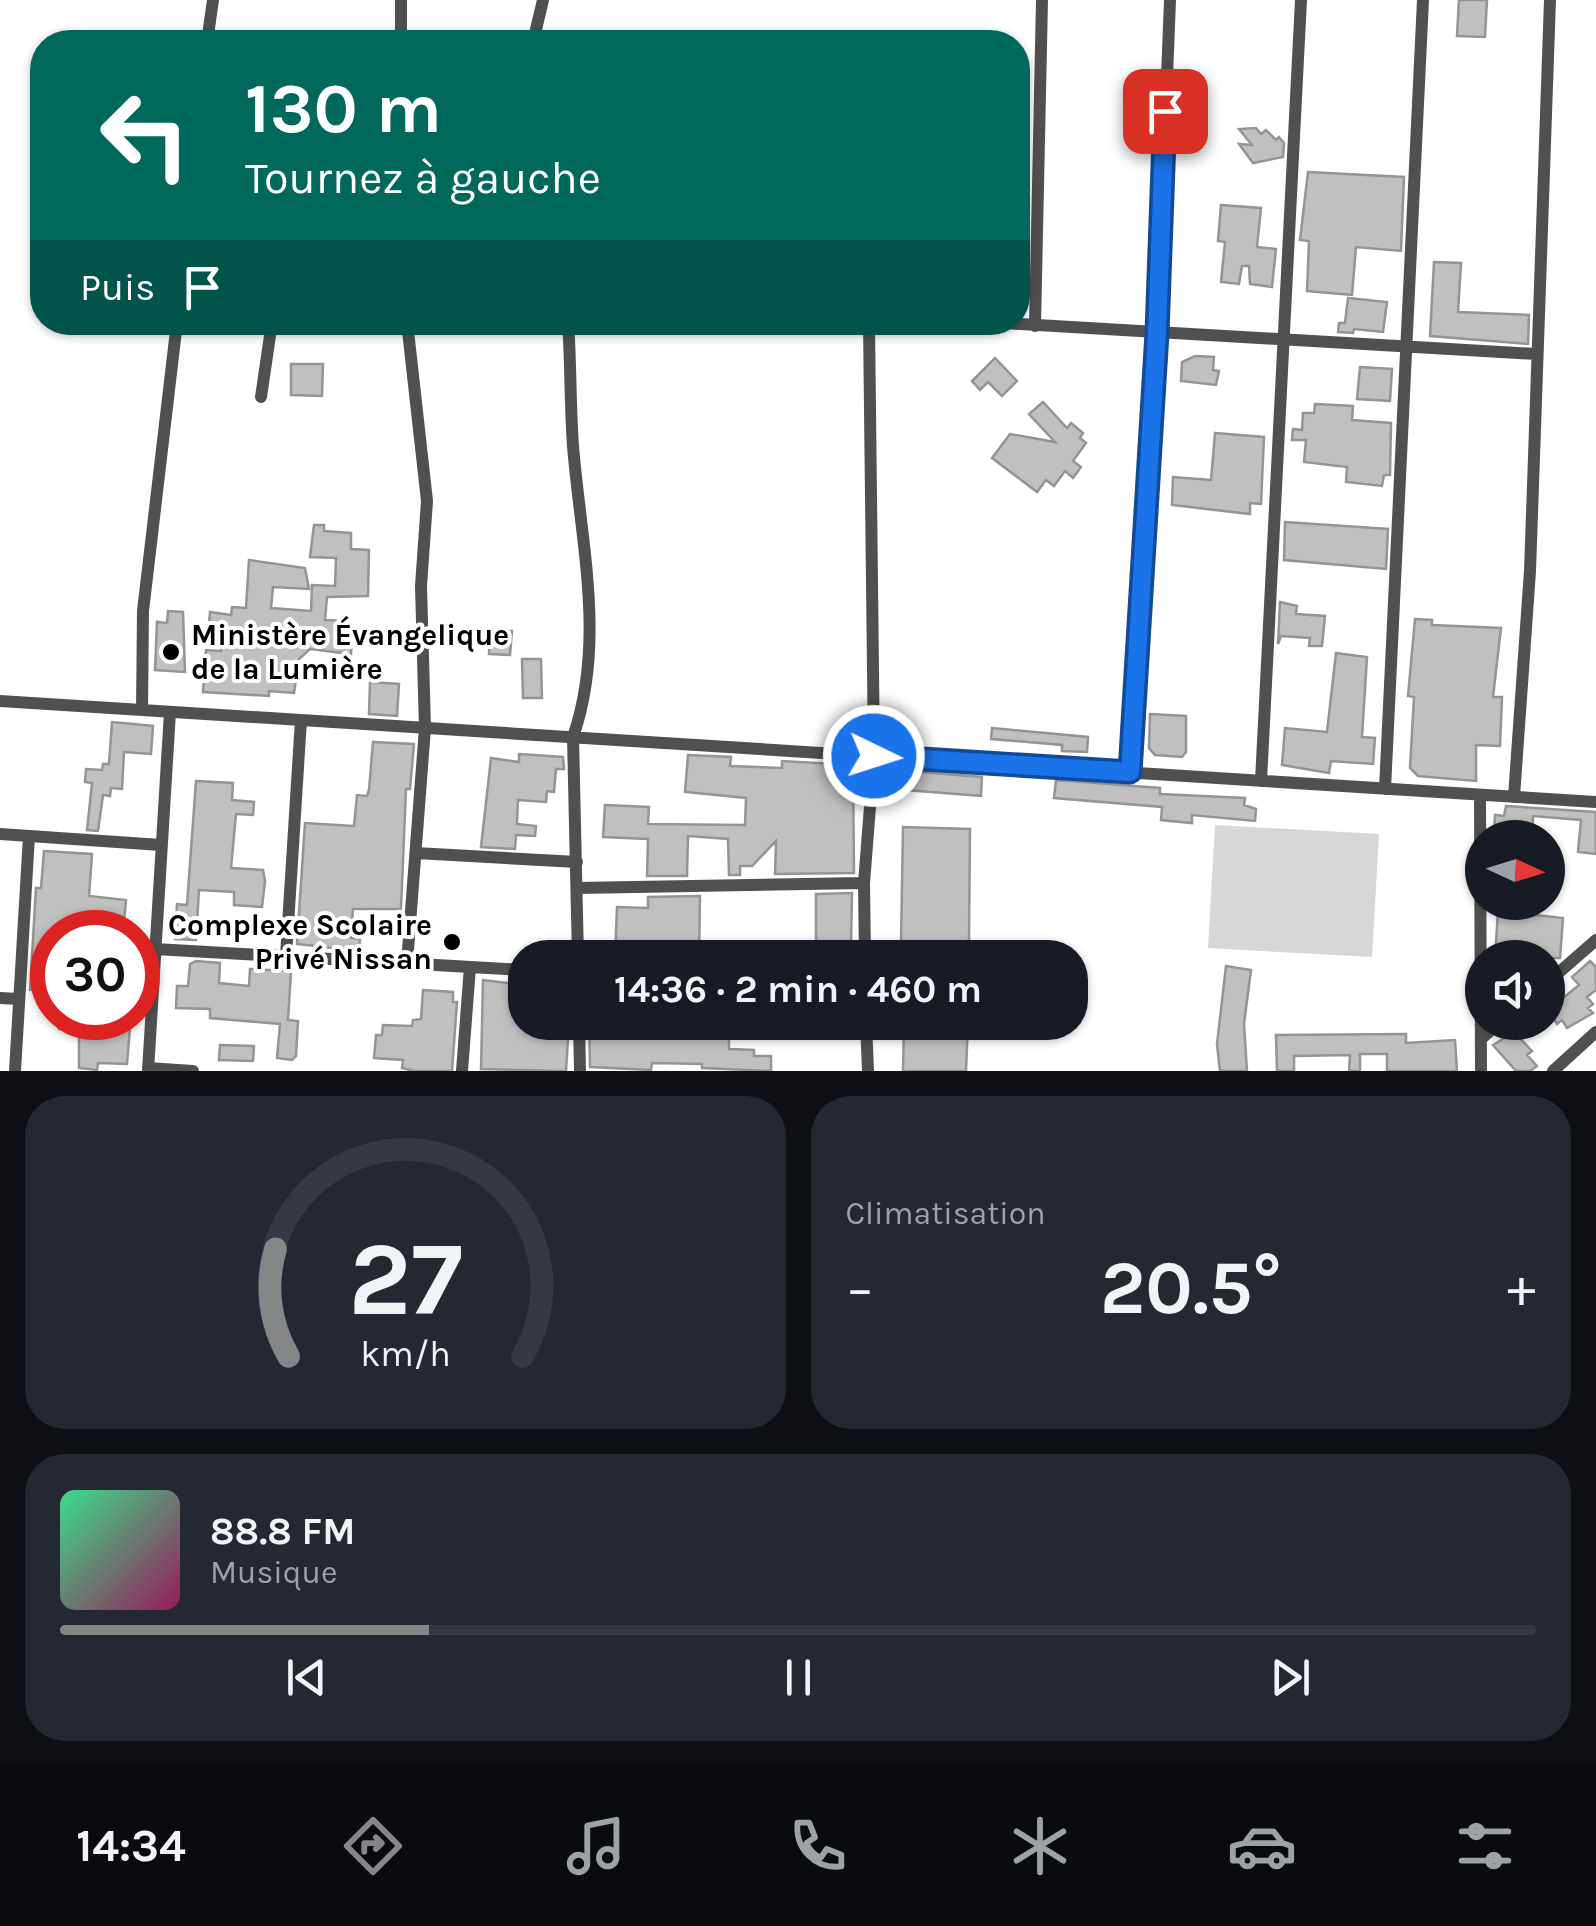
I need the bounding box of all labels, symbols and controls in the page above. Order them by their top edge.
text: 130 m [245,68,442,150]
pin [1123,69,1208,154]
icon: left [80,70,210,200]
icon: arrive [1138,84,1193,139]
text: Tournez à gauche [245,152,601,204]
icon: arrive [175,260,230,315]
text: Puis [80,265,155,310]
place label: Ministère Évangelique de la Lumière [191,615,509,687]
marker: Ministère Évangelique de la Lumière [160,641,182,663]
position arrow [822,704,926,808]
north arrow [1465,820,1565,920]
map controls [1465,820,1565,1040]
place label: Complexe Scolaire Privé Nissan [168,907,432,977]
speed limit sign: 30 [30,910,160,1040]
marker: Complexe Scolaire Privé Nissan [441,931,463,953]
button: sound [1465,940,1565,1040]
text: 14:36 · 2 min · 460 m [614,967,982,1012]
text: Climatisation [846,1195,1046,1232]
text: 27 [348,1219,463,1340]
text: 20.5° [1100,1244,1282,1332]
text: − [846,1256,874,1320]
text: + [1507,1256,1536,1320]
text: km/h [360,1333,451,1375]
text: 88.8 FM [210,1509,355,1554]
text: Musique [210,1554,337,1591]
icon: previous [279,1650,334,1705]
icon: pause [771,1650,826,1705]
icon: next [1263,1650,1318,1705]
icon: directions [338,1811,408,1881]
icon: music [561,1811,631,1881]
icon: phone [783,1811,853,1881]
icon: climate [1005,1811,1075,1881]
icon: car [1227,1811,1297,1881]
icon: filters [1450,1811,1520,1881]
text: 14:34 [76,1820,186,1872]

